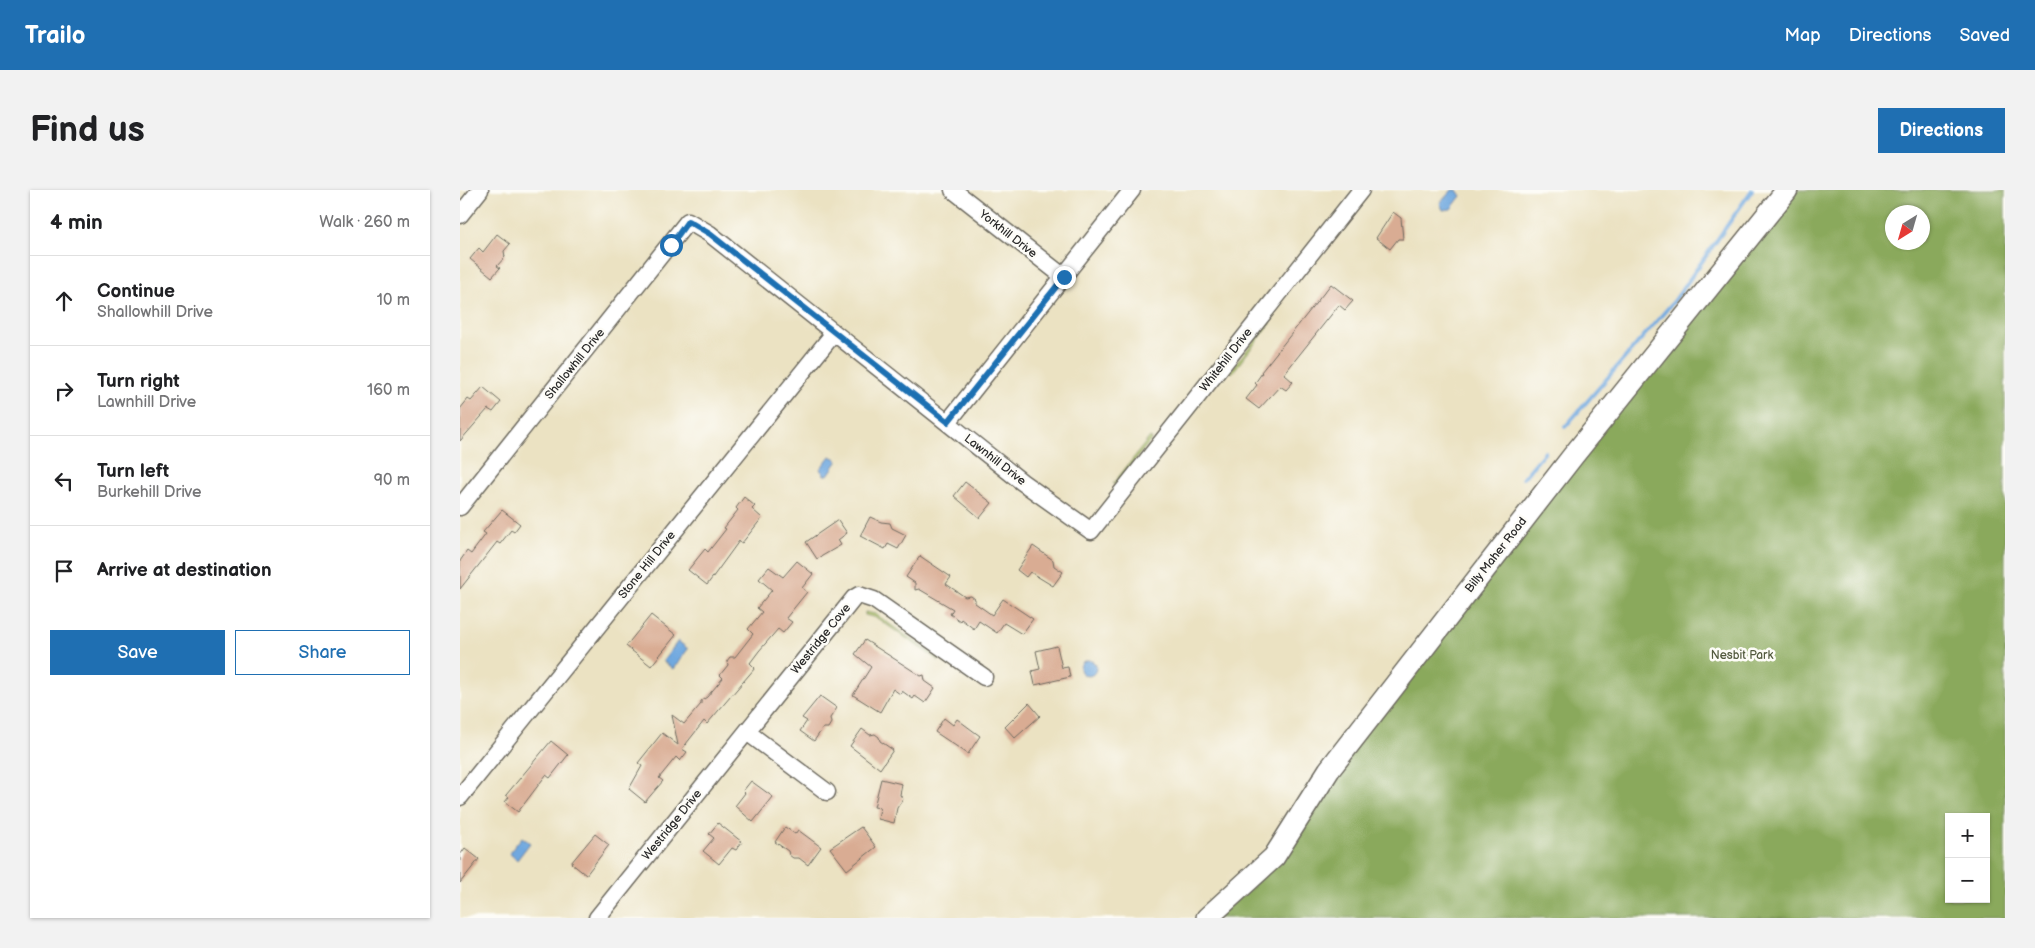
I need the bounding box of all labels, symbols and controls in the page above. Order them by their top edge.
text: Trailo [25,21,85,50]
text: Map [1785,25,1821,46]
text: Directions [1849,25,1931,46]
text: Saved [1959,25,2010,46]
button: Directions [1878,108,2005,153]
text: Find us [30,109,145,152]
north arrow [1885,205,1930,250]
street label: Yorkhill Drive [975,206,1040,261]
text: 4 min [50,210,103,235]
text: Walk · 260 m [319,213,410,232]
route start [660,234,683,257]
route end [1053,266,1076,289]
text: Continue [97,280,175,303]
icon: ahead [50,287,78,315]
text: 10 m [377,291,410,310]
text: Shallowhill Drive [97,303,213,322]
street label: Shallowhill Drive [542,325,608,403]
street label: Whitehill Drive [1197,325,1255,395]
text: Turn right [97,370,180,393]
icon: right [50,377,78,405]
text: 160 m [367,381,410,400]
text: Lawnhill Drive [97,393,196,412]
street label: Lawnhill Drive [961,431,1029,489]
text: Turn left [97,460,169,483]
icon: left [50,467,78,495]
text: 90 m [374,471,410,490]
text: Burkehill Drive [97,483,201,502]
street label: Billy Maher Road [1462,514,1530,596]
street label: Stone Hill Drive [615,528,679,602]
icon: arrive [50,557,78,585]
text: Arrive at destination [97,559,272,582]
street label: Westridge Cove [788,601,854,677]
button: Save [50,630,225,675]
button: Share [235,630,410,675]
park label: Nesbit Park [1711,648,1773,663]
street label: Westridge Drive [639,787,705,863]
map controls [1945,813,1990,903]
button: + [1945,813,1990,858]
button: − [1945,858,1990,903]

